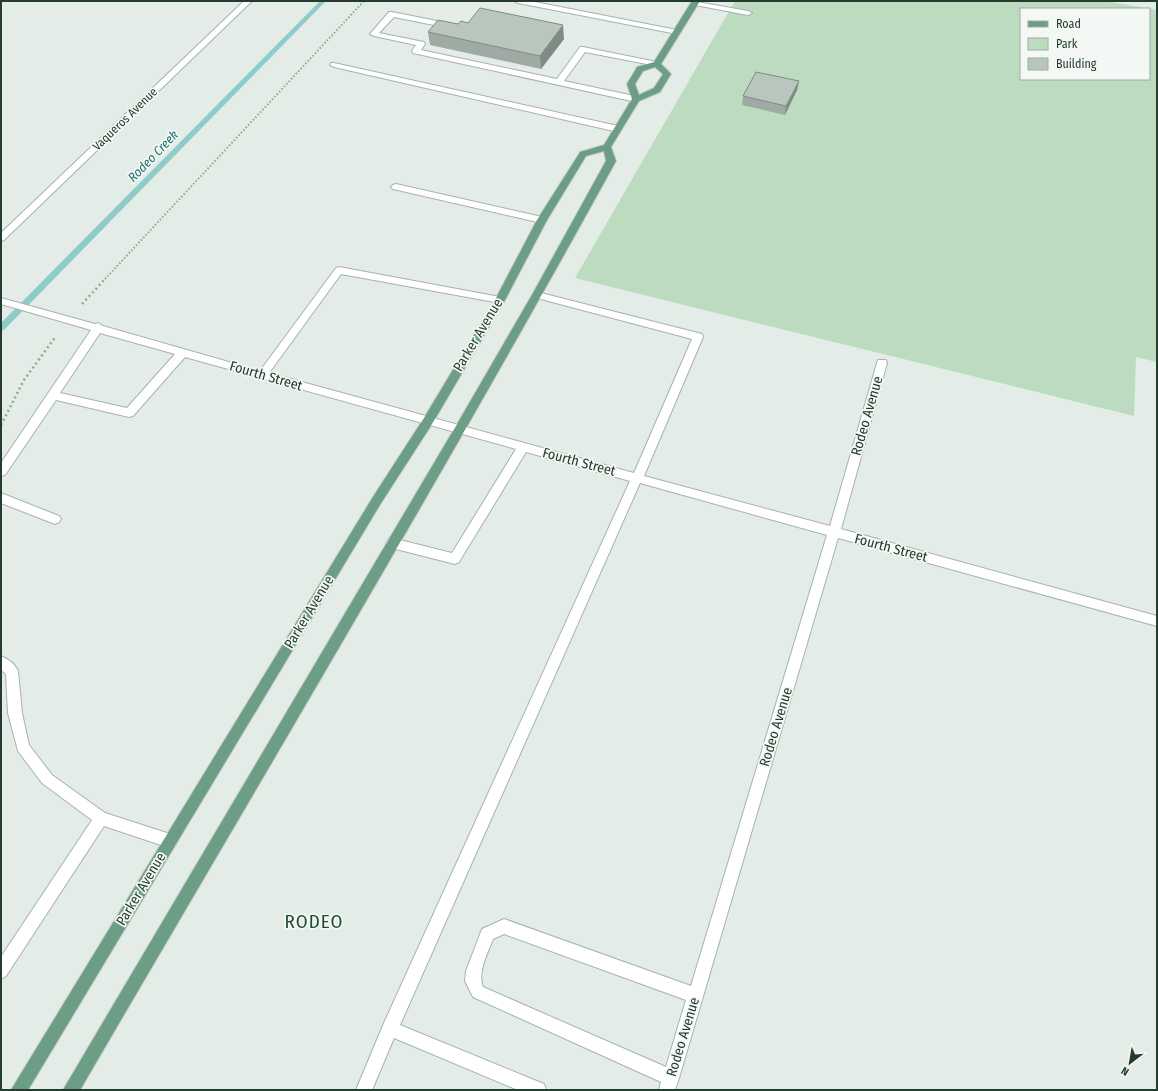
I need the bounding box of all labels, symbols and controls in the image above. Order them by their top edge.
legend [1020,8,1150,80]
text: Road [1056,17,1081,31]
text: Park [1056,37,1078,51]
text: Building [1056,57,1097,71]
street label: Vaqueros Avenue [90,85,160,153]
water label: Rodeo Creek [125,127,182,185]
street label: Parker Avenue [450,295,506,374]
street label: Fourth Street [228,358,305,395]
street label: Rodeo Avenue [848,374,886,458]
street label: Fourth Street [541,444,618,480]
street label: Fourth Street [853,530,930,566]
street label: Parker Avenue [281,572,337,651]
street label: Rodeo Avenue [756,685,796,769]
street label: Parker Avenue [113,849,169,928]
district label: RODEO [285,910,343,933]
street label: Rodeo Avenue [663,995,703,1079]
north arrow [1110,1043,1150,1083]
text: N [1119,1064,1131,1078]

